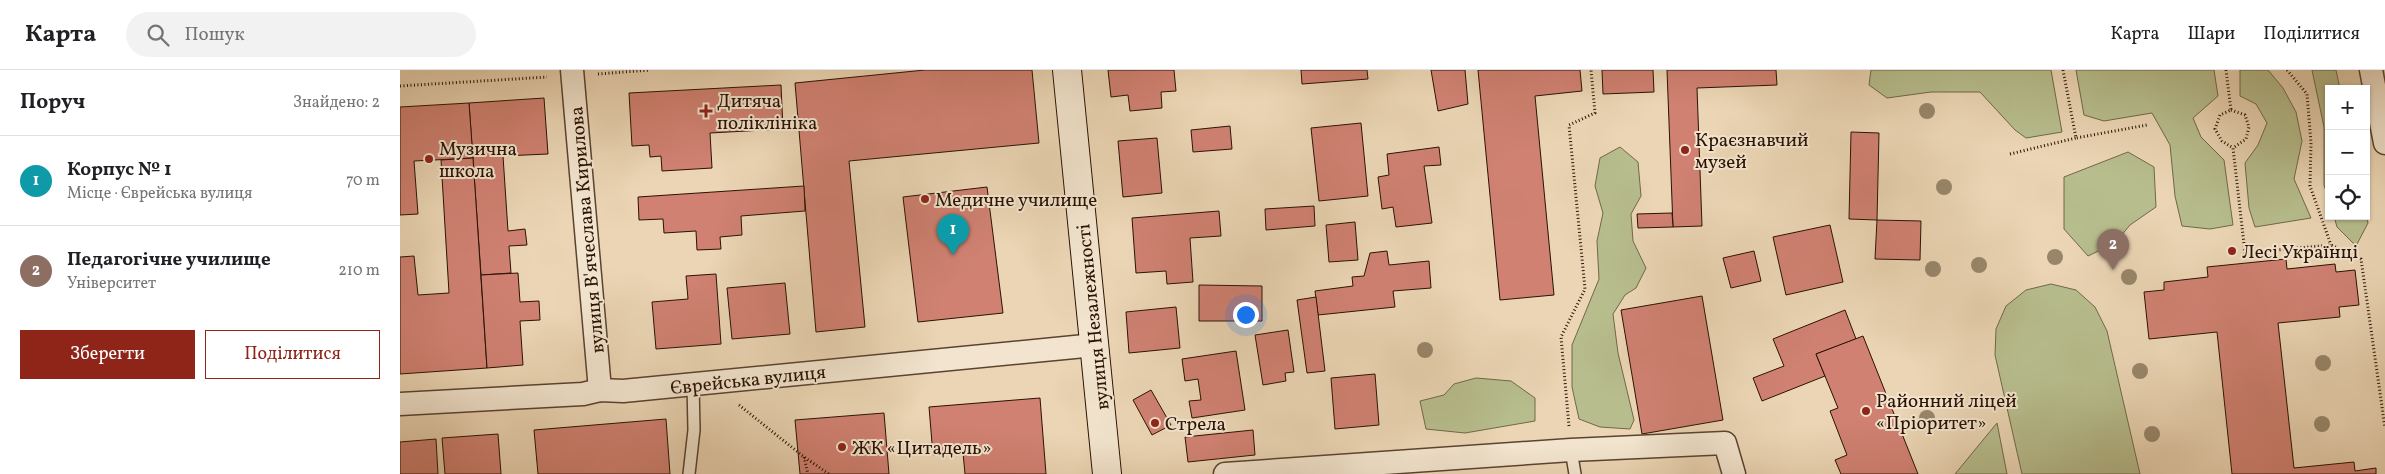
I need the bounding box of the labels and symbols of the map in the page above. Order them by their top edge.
place label: Дитяча поліклініка [717,89,817,137]
marker: Дитяча поліклініка [699,104,713,118]
street label: вулиця В'ячеслава Кирилова [564,105,612,354]
place label: Краєзнавчий музей [1695,128,1809,176]
place label: Музична школа [439,137,517,185]
marker: Краєзнавчий музей [1679,144,1691,156]
marker: Музична школа [423,153,435,165]
place label: Медичне училище [935,188,1097,214]
marker: Медичне училище [919,193,931,205]
pin: 1 [937,214,969,255]
street label: вулиця Незалежності [1071,222,1117,411]
pin: 2 [2097,229,2129,270]
place label: Лесі Українці [2242,240,2358,266]
marker: Лесі Українці [2226,245,2238,257]
your location [1233,302,1259,328]
street label: Єврейська вулиця [669,360,827,402]
place label: Районний ліцей «Пріоритет» [1876,389,2017,437]
marker: Районний ліцей «Пріоритет» [1860,405,1872,417]
place label: Стрела [1165,412,1226,438]
marker: Стрела [1149,417,1161,429]
place label: ЖК «Цитадель» [852,436,991,462]
marker: ЖК «Цитадель» [836,441,848,453]

